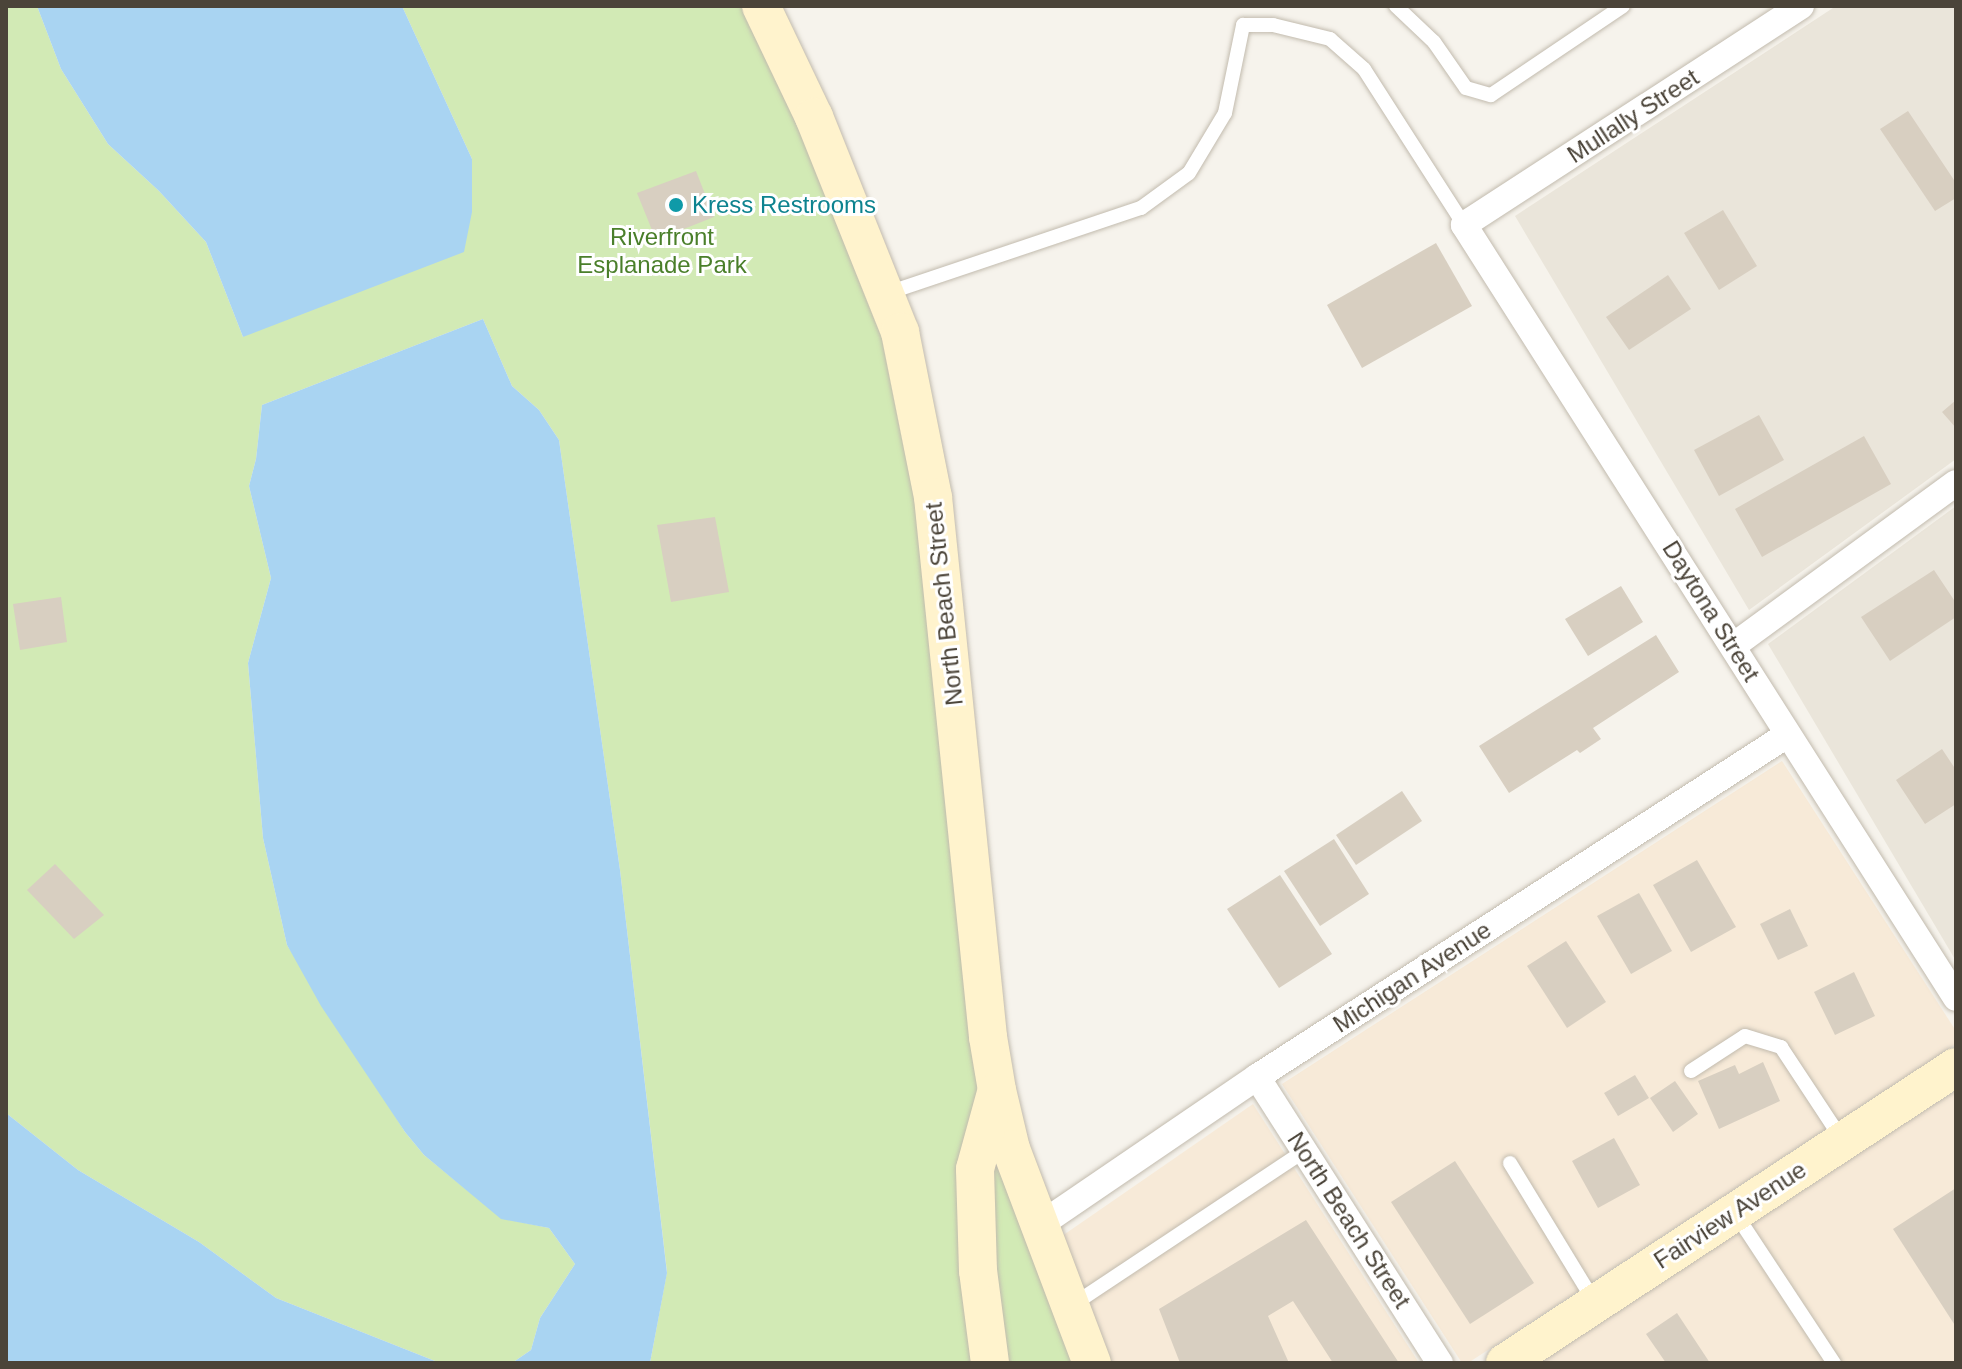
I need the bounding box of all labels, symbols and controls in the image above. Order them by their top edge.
street label: Mullally Street [1562,63,1704,169]
place label: Kress Restrooms [692,191,876,219]
marker: Kress Restrooms [667,196,685,214]
park label: Riverfront Esplanade Park [577,223,747,279]
street label: North Beach Street [919,501,969,707]
street label: Daytona Street [1656,535,1766,687]
street label: Michigan Avenue [1327,915,1497,1039]
street label: North Beach Street [1281,1127,1417,1313]
street label: Fairview Avenue [1648,1155,1812,1275]

